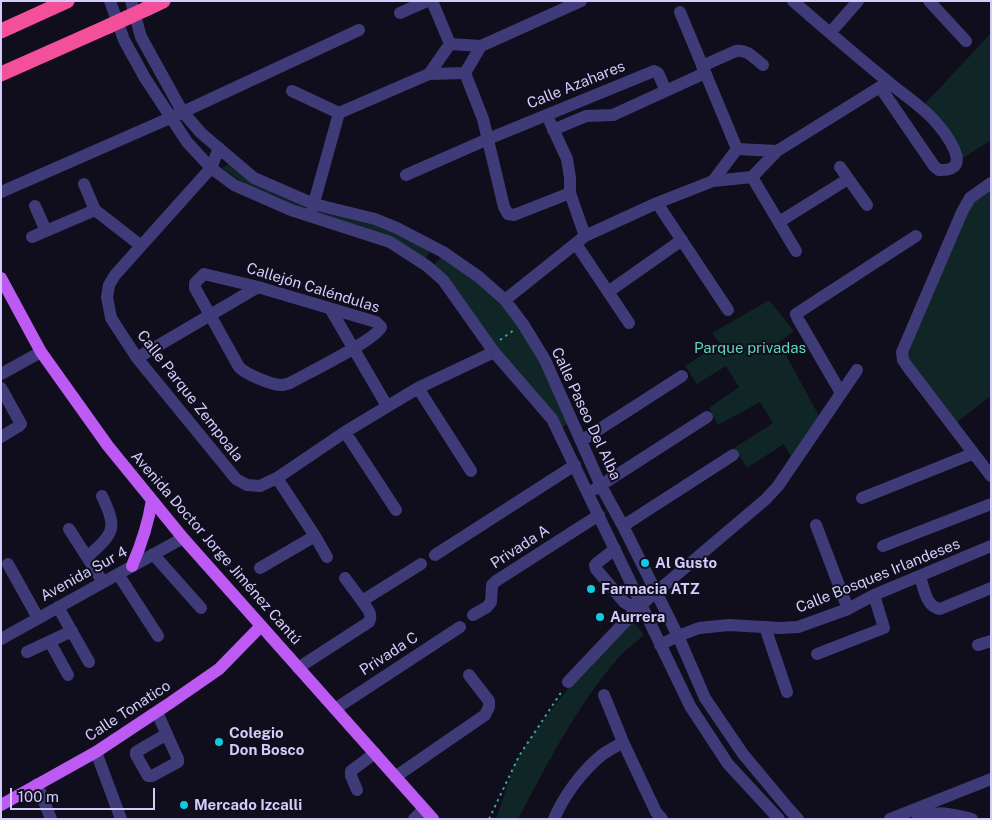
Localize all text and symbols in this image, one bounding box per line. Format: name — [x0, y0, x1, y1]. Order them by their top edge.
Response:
street label: Calle Azahares — [524, 57, 628, 113]
street label: Callejón Caléndulas — [244, 259, 382, 317]
street label: Calle Parque Zempoala — [133, 327, 247, 465]
park label: Parque privadas — [694, 339, 806, 357]
street label: Calle Paseo Del Alba — [547, 345, 625, 483]
street label: Avenida Doctor Jorge Jiménez Cantú — [127, 448, 305, 648]
street label: Privada A — [487, 521, 553, 573]
street label: Calle Bosques Irlandeses — [793, 535, 963, 617]
street label: Avenida Sur 4 — [37, 543, 131, 605]
place label: Al Gusto — [655, 554, 717, 572]
marker: Al Gusto — [639, 557, 651, 569]
place label: Farmacia ATZ — [601, 580, 700, 598]
marker: Farmacia ATZ — [585, 583, 597, 595]
place label: Aurrera — [610, 608, 665, 626]
marker: Aurrera — [594, 611, 606, 623]
street label: Privada C — [356, 628, 422, 680]
street label: Calle Tonatico — [82, 677, 174, 745]
place label: Colegio Don Bosco — [229, 724, 304, 759]
marker: Colegio Don Bosco — [213, 736, 225, 748]
scale bar — [12, 778, 158, 810]
text: 100 m — [18, 788, 59, 805]
place label: Mercado Izcalli — [194, 796, 302, 814]
marker: Mercado Izcalli — [178, 799, 190, 811]

